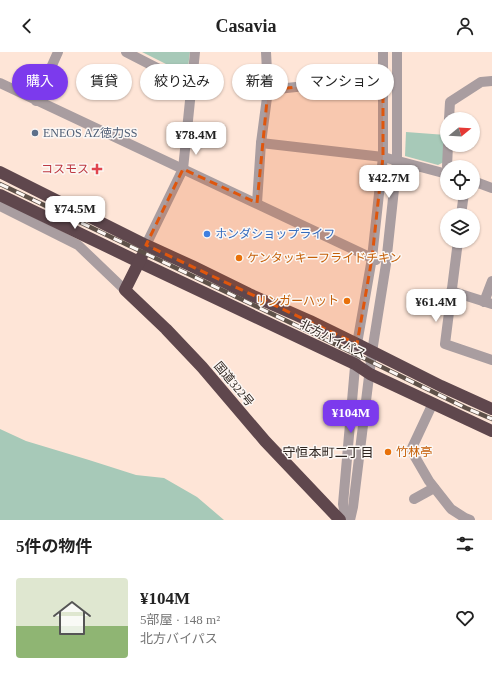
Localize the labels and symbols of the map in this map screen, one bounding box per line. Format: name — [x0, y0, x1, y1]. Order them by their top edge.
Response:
north arrow — [440, 112, 480, 152]
pin: ¥78.4M — [163, 122, 229, 156]
place label: ENEOS AZ徳力SS — [43, 126, 137, 140]
marker: ENEOS AZ徳力SS — [30, 128, 40, 138]
place label: コスモス — [41, 162, 89, 176]
marker: コスモス — [92, 164, 102, 174]
pin: ¥42.7M — [356, 165, 422, 199]
pin: ¥74.5M — [42, 196, 108, 230]
place label: ホンダショップライフ — [215, 227, 335, 241]
marker: ホンダショップライフ — [202, 229, 212, 239]
place label: ケンタッキーフライドチキン — [247, 251, 402, 265]
marker: ケンタッキーフライドチキン — [234, 253, 244, 263]
pin: ¥61.4M — [403, 289, 469, 323]
place label: リンガーハット — [255, 294, 339, 308]
marker: リンガーハット — [342, 296, 352, 306]
street label: 北方バイパス — [298, 317, 368, 361]
street label: 国道322号 — [211, 359, 257, 409]
pin: ¥104M — [323, 400, 379, 434]
district label: 守恒本町二丁目 — [282, 445, 374, 460]
place label: 竹林亭 — [396, 445, 432, 459]
marker: 竹林亭 — [383, 447, 393, 457]

